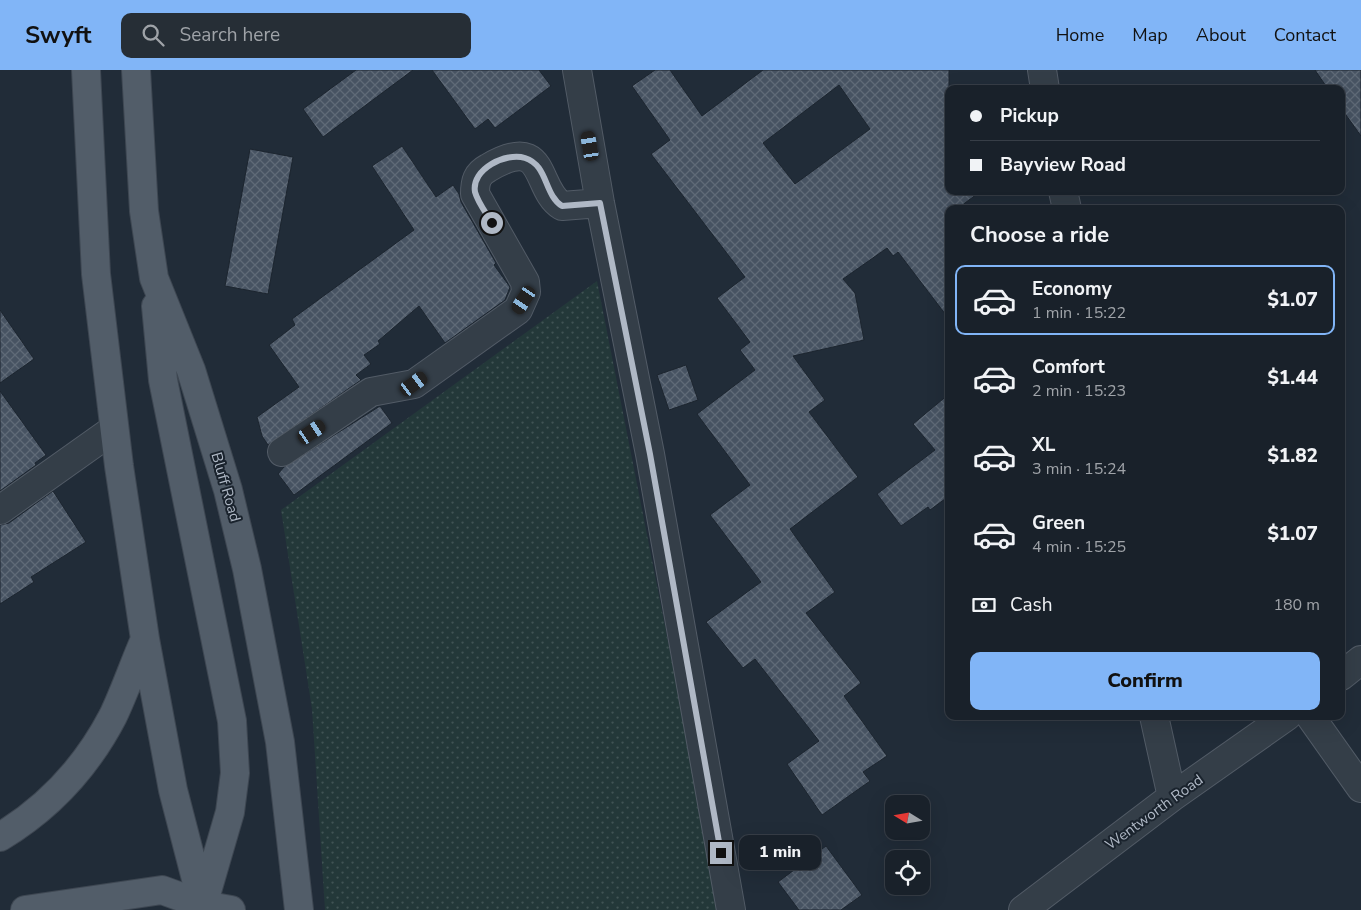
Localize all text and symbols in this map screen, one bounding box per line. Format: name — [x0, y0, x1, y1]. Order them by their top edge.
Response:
search box — [121, 13, 471, 58]
text: Swyft — [25, 19, 91, 51]
icon: search — [139, 21, 167, 49]
text: Search here — [179, 22, 280, 48]
text: Home — [1056, 23, 1104, 47]
text: Map — [1132, 23, 1168, 47]
text: About — [1196, 23, 1246, 47]
text: Contact — [1274, 23, 1336, 47]
text: Pickup — [1000, 103, 1059, 129]
car — [580, 130, 599, 162]
text: Bayview Road — [1000, 152, 1126, 178]
route start — [481, 212, 503, 234]
text: Choose a ride — [970, 220, 1109, 250]
text: Economy — [1032, 276, 1112, 302]
icon: car — [972, 278, 1017, 323]
car — [509, 283, 538, 317]
text: $1.07 — [1267, 287, 1318, 313]
text: 1 min · 15:22 — [1032, 302, 1126, 324]
text: Comfort — [1032, 354, 1105, 380]
icon: car — [972, 356, 1017, 401]
text: $1.44 — [1267, 365, 1318, 391]
car — [397, 369, 430, 399]
text: 2 min · 15:23 — [1032, 380, 1126, 402]
car — [295, 417, 328, 447]
text: XL — [1032, 432, 1055, 458]
icon: car — [972, 434, 1017, 479]
text: $1.82 — [1267, 443, 1318, 469]
street label: Bluff Road — [207, 450, 245, 524]
text: 3 min · 15:24 — [1032, 458, 1126, 480]
text: Green — [1032, 510, 1085, 536]
icon: car — [972, 512, 1017, 557]
text: $1.07 — [1267, 521, 1318, 547]
text: 4 min · 15:25 — [1032, 536, 1126, 558]
icon: cash — [970, 591, 998, 619]
text: Cash — [1010, 592, 1052, 618]
text: 180 m — [1273, 594, 1320, 616]
button: Confirm — [970, 652, 1320, 710]
street label: Wentworth Road — [1101, 770, 1207, 854]
north arrow — [885, 795, 930, 840]
map controls — [885, 795, 930, 895]
callout: 1 min — [738, 836, 821, 870]
text: 1 min — [759, 841, 801, 863]
route end — [710, 842, 732, 864]
button: locate — [885, 850, 930, 895]

